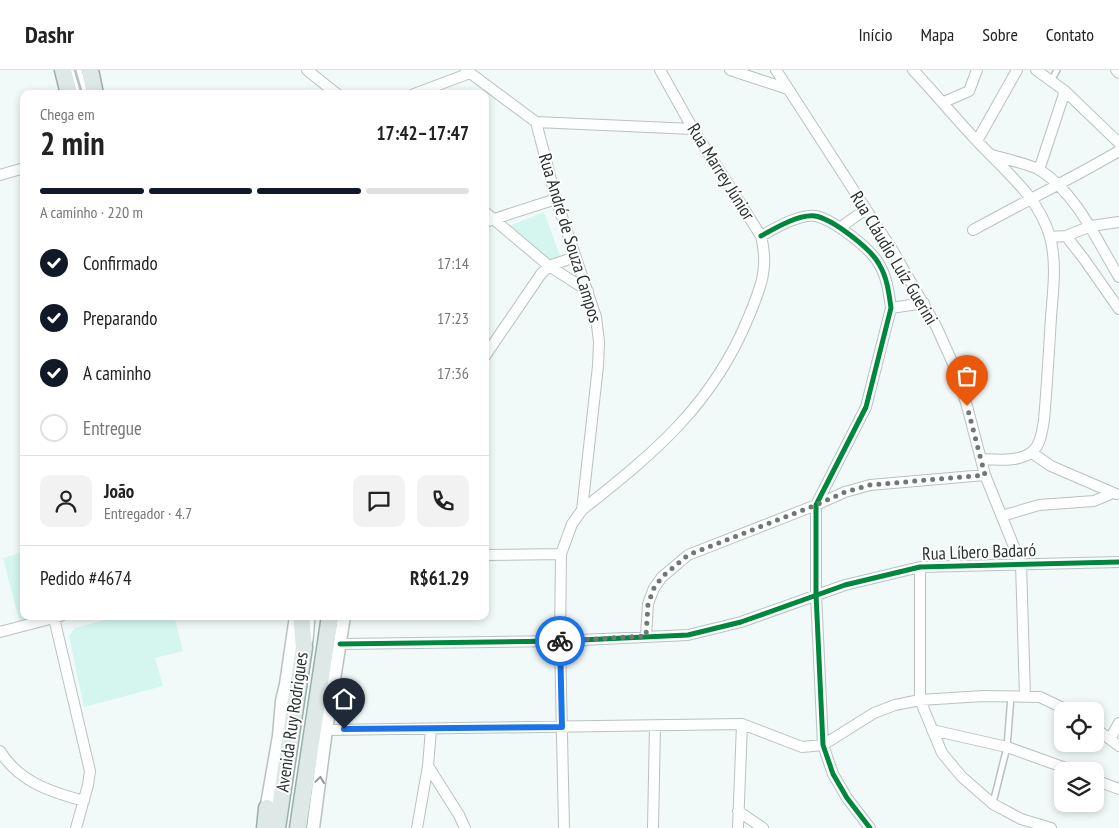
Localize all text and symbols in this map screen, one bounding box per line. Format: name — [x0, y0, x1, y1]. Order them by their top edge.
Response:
text: Dashr — [25, 19, 74, 50]
text: Início — [858, 23, 892, 46]
text: Mapa — [920, 23, 954, 46]
text: Sobre — [982, 23, 1018, 46]
text: Contato — [1046, 23, 1094, 46]
text: Chega em — [40, 104, 95, 124]
street label: Rua Marrey Júnior — [683, 119, 760, 224]
text: 17:42–17:47 — [376, 121, 469, 145]
text: 2 min — [40, 122, 105, 164]
street label: Rua André de Souza Campos — [534, 150, 607, 325]
street label: Rua Cláudio Luíz Guerini — [845, 187, 943, 329]
text: A caminho · 220 m — [40, 202, 143, 222]
icon: check — [40, 249, 68, 277]
text: Confirmado — [83, 251, 158, 275]
text: 17:14 — [437, 253, 469, 273]
icon: check — [40, 304, 68, 332]
text: Preparando — [83, 306, 158, 330]
text: 17:23 — [437, 308, 469, 328]
pin — [946, 355, 988, 406]
icon: check — [40, 359, 68, 387]
text: A caminho — [83, 361, 151, 385]
icon: bag — [953, 362, 981, 390]
text: 17:36 — [437, 363, 469, 383]
text: Entregue — [83, 416, 142, 440]
button: person — [40, 475, 92, 527]
button: chat — [353, 475, 405, 527]
button: phone — [417, 475, 469, 527]
text: João — [104, 479, 134, 503]
text: Entregador · 4.7 — [104, 503, 192, 523]
street label: Rua Líbero Badaró — [922, 538, 1037, 565]
text: Pedido #4674 — [40, 566, 131, 590]
text: R$61.29 — [410, 566, 469, 590]
courier — [535, 616, 585, 666]
icon: bike — [546, 627, 574, 655]
street label: Avenida Ruy Rodrigues — [270, 651, 313, 793]
pin — [323, 678, 365, 729]
icon: home — [330, 685, 358, 713]
map controls — [1054, 702, 1104, 812]
button: locate — [1054, 702, 1104, 752]
button: layers — [1054, 762, 1104, 812]
one-way arrow — [314, 775, 324, 784]

